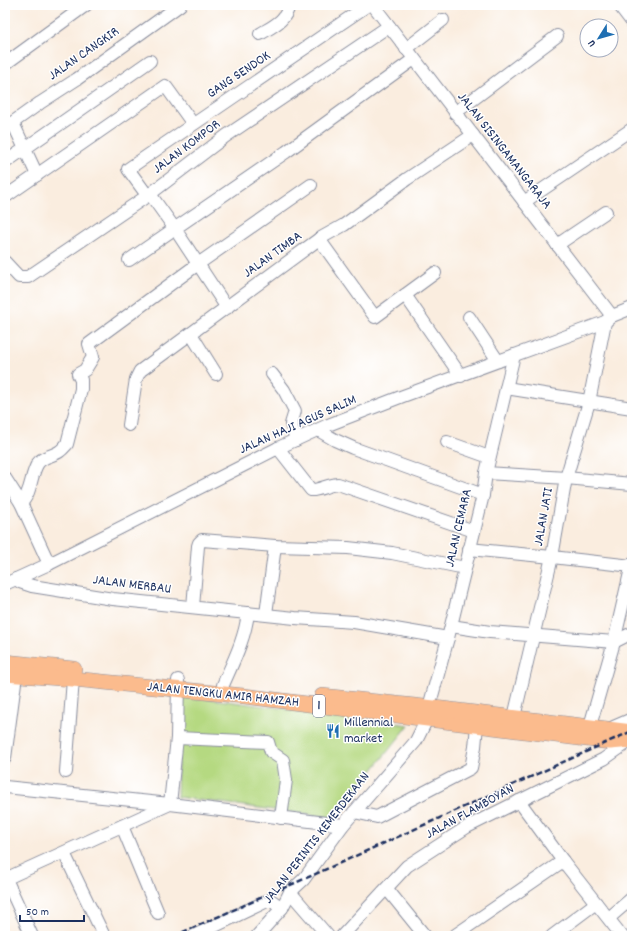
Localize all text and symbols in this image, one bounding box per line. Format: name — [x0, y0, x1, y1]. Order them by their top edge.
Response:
north arrow — [579, 18, 619, 58]
street label: JALAN CANGKIR — [45, 22, 124, 86]
text: U — [585, 36, 601, 50]
street label: GANG SENDOK — [203, 46, 275, 104]
street label: JALAN SISINGAMANGARAJA — [452, 88, 556, 214]
street label: JALAN KOMPOR — [149, 115, 225, 179]
street label: JALAN TIMBA — [239, 227, 307, 283]
street label: JALAN HAJI AGUS SALIM — [236, 390, 360, 460]
street label: JALAN JATI — [529, 486, 559, 548]
street label: JALAN CEMARA — [440, 487, 478, 569]
street label: JALAN MERBAU — [92, 570, 172, 600]
street label: JALAN TENGKU AMIR HAMZAH — [146, 677, 300, 713]
road number: 1 — [313, 695, 325, 717]
place label: Millennial market — [344, 713, 394, 749]
restaurant icon: Millennial market — [325, 723, 341, 739]
street label: JALAN PERINTIS KEMERDEKAAN — [259, 768, 375, 908]
street label: JALAN FLAMBOYAN — [422, 779, 518, 845]
scale bar — [20, 897, 84, 923]
text: 50 m — [26, 904, 49, 921]

